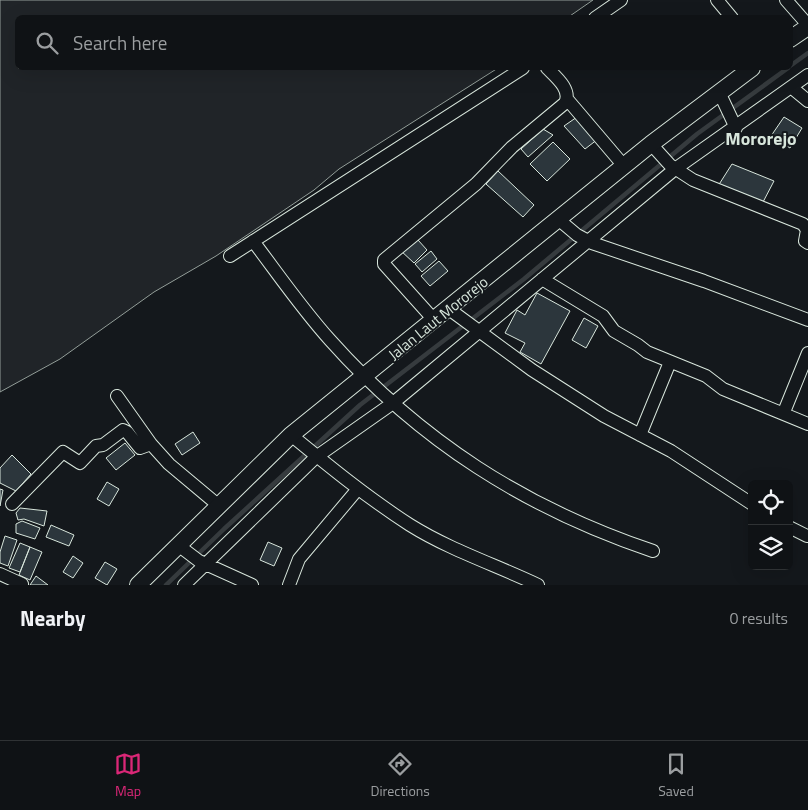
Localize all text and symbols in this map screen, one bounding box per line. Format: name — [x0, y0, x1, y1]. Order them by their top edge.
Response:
search box — [15, 15, 793, 70]
text: Search here — [73, 28, 167, 57]
icon: search — [33, 29, 61, 57]
district label: Mororejo — [725, 125, 797, 152]
street label: Jalan Laut Mororejo — [383, 270, 493, 366]
map controls — [748, 480, 793, 570]
button: locate — [748, 480, 793, 525]
button: layers — [748, 525, 793, 570]
text: Nearby — [20, 602, 85, 634]
text: 0 results — [729, 606, 788, 630]
tab: Map — [114, 750, 142, 801]
tab: Directions — [370, 750, 430, 801]
tab: Saved — [658, 750, 694, 801]

